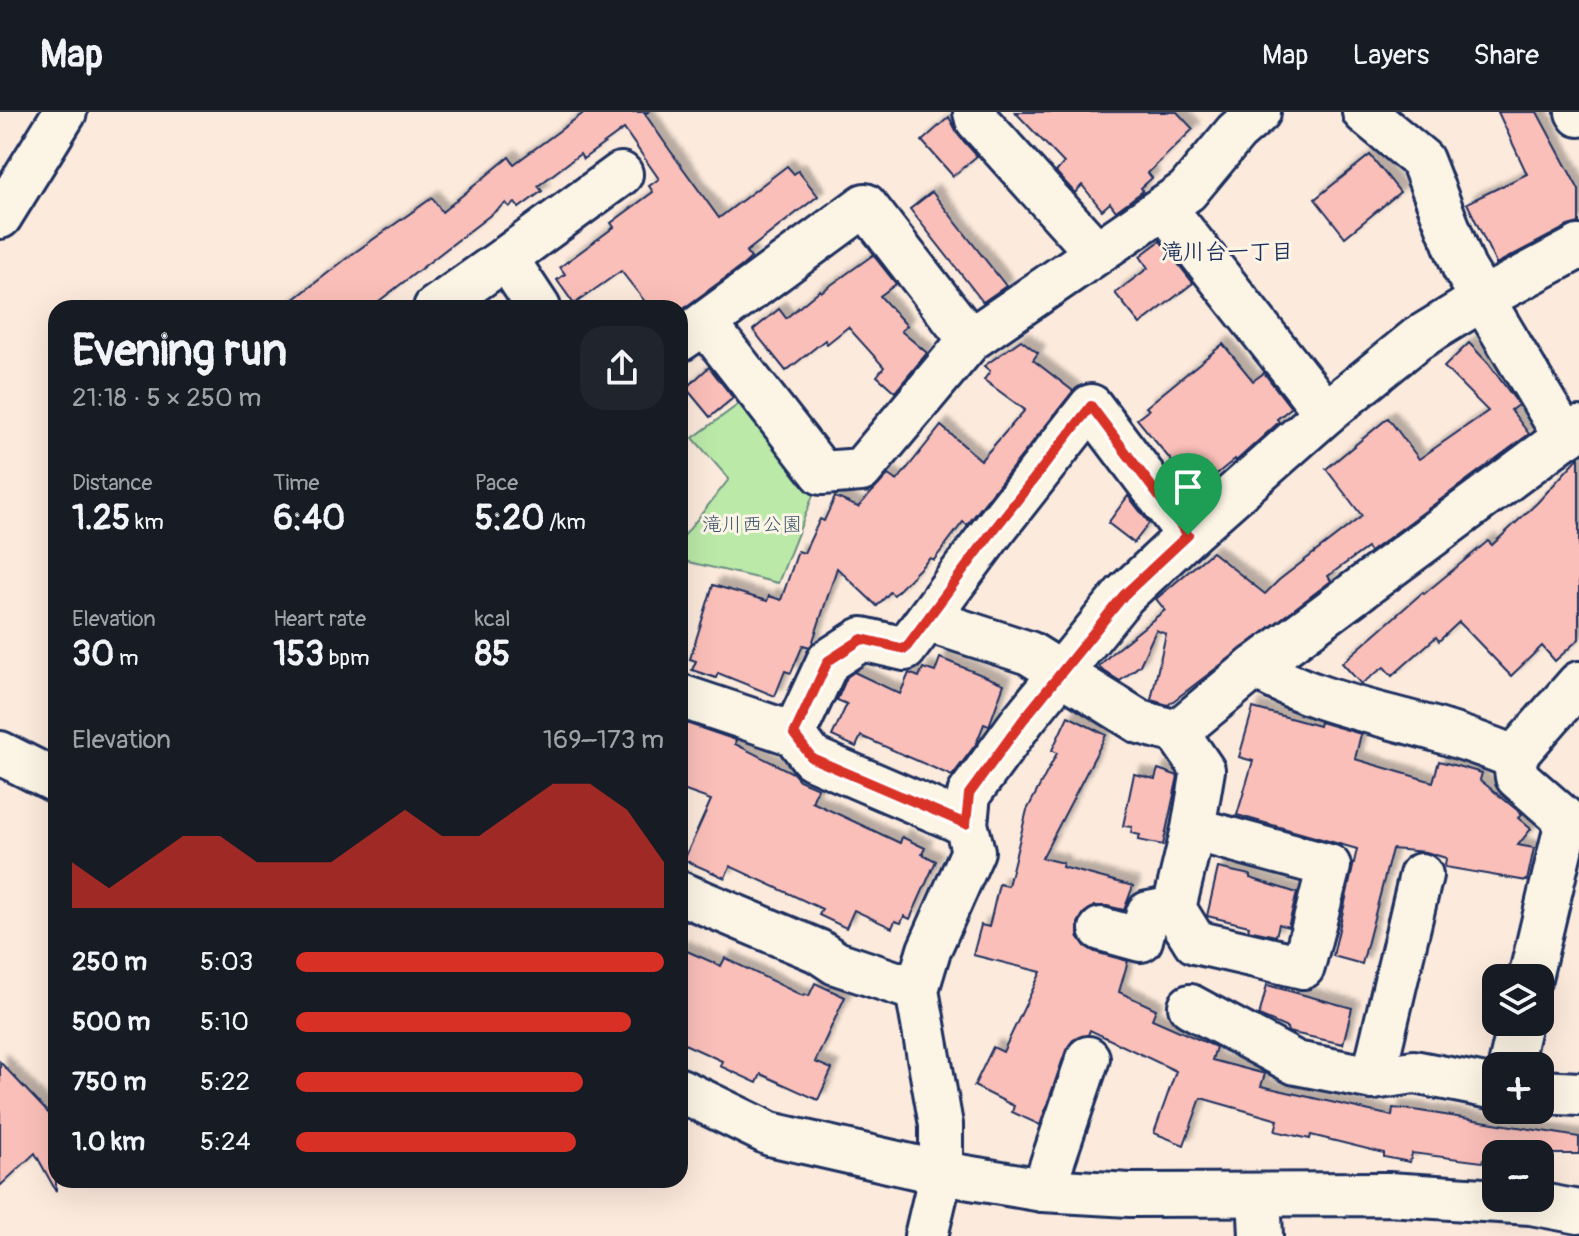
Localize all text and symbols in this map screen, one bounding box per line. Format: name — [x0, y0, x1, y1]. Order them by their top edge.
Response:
text: Map — [40, 31, 103, 79]
text: Map — [1262, 38, 1308, 73]
text: Layers — [1352, 38, 1429, 73]
text: Share — [1473, 38, 1539, 73]
district label: 滝川台一丁目 — [1161, 238, 1293, 266]
text: Evening run — [72, 324, 287, 379]
button: share — [580, 326, 664, 410]
text: 21:18 · 5 × 250 m — [72, 382, 261, 414]
pin — [1154, 453, 1222, 535]
icon: arrive — [1166, 465, 1210, 509]
text: Distance — [72, 469, 152, 497]
text: Time — [273, 469, 319, 497]
text: Pace — [475, 469, 518, 497]
text: 1.25 — [72, 497, 130, 540]
text: 6:40 — [273, 497, 345, 540]
text: 5:20 — [475, 497, 544, 540]
text: km — [130, 508, 164, 536]
text: /km — [544, 508, 586, 536]
park label: 滝川西公園 — [702, 512, 802, 537]
text: Elevation — [72, 605, 156, 633]
text: Heart rate — [273, 605, 366, 633]
text: kcal — [475, 605, 510, 633]
text: 30 — [72, 633, 114, 676]
text: 153 — [273, 633, 324, 676]
text: 85 — [475, 633, 510, 676]
text: m — [114, 644, 139, 672]
text: bpm — [324, 644, 370, 672]
text: Elevation — [72, 724, 171, 756]
text: 169–173 m — [543, 724, 664, 756]
text: 250 m — [72, 946, 147, 978]
text: 5:03 — [200, 946, 253, 978]
map controls — [1482, 964, 1554, 1212]
button: layers — [1482, 964, 1554, 1036]
text: 500 m — [72, 1006, 150, 1038]
text: 5:10 — [200, 1006, 249, 1038]
button: + — [1482, 1052, 1554, 1124]
text: 750 m — [72, 1066, 146, 1098]
text: 5:22 — [200, 1066, 250, 1098]
text: 1.0 km — [72, 1126, 145, 1158]
text: 5:24 — [200, 1126, 251, 1158]
button: − — [1482, 1140, 1554, 1212]

